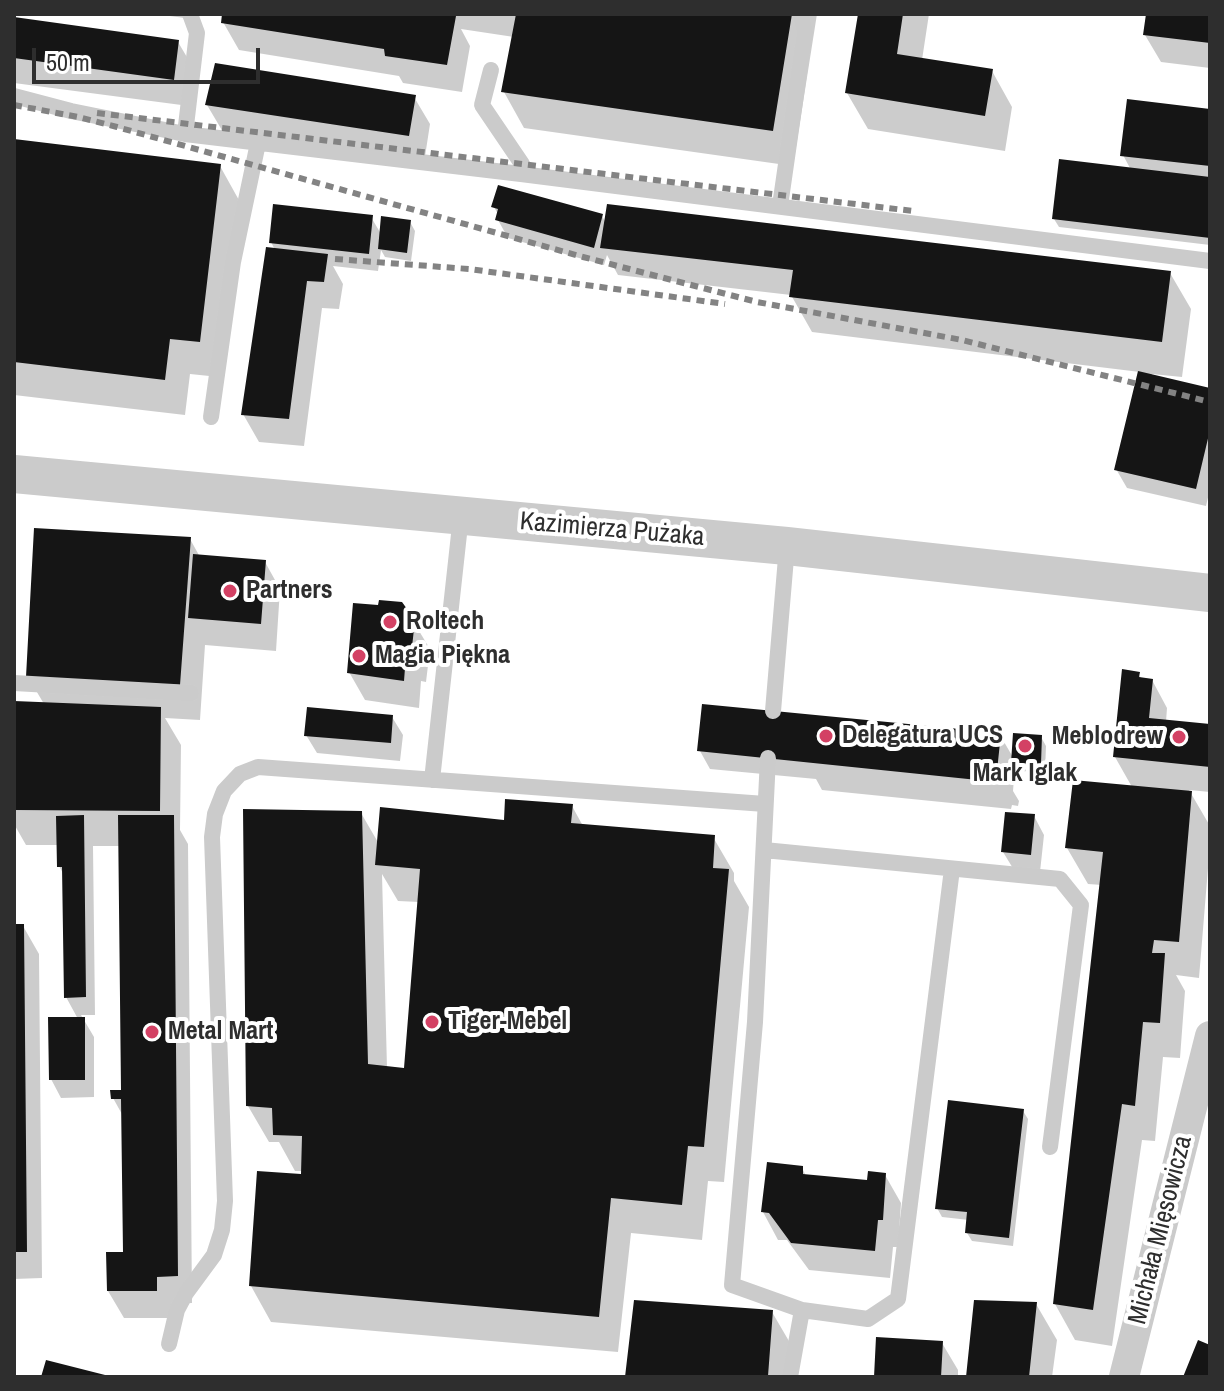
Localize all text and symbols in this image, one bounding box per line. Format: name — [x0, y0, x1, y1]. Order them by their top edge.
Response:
scale bar — [36, 32, 264, 82]
text: 50 m — [46, 46, 90, 78]
street label: Kazimierza Pużaka — [519, 506, 705, 554]
place label: Partners — [246, 575, 333, 607]
marker: Partners — [221, 582, 239, 600]
place label: Roltech — [406, 606, 484, 638]
marker: Roltech — [381, 613, 399, 631]
place label: Magia Piękna — [375, 640, 510, 672]
marker: Magia Piękna — [350, 647, 368, 665]
place label: Delegatura UCS — [842, 720, 1003, 752]
place label: Meblodrew — [1052, 721, 1163, 753]
marker: Delegatura UCS — [817, 727, 835, 745]
marker: Meblodrew — [1170, 728, 1188, 746]
marker: Mark Iglak — [1016, 737, 1034, 755]
place label: Mark Iglak — [973, 758, 1077, 790]
place label: Tiger-Mebel — [448, 1006, 567, 1038]
marker: Tiger-Mebel — [423, 1013, 441, 1031]
place label: Metal Mart — [168, 1016, 273, 1048]
marker: Metal Mart — [143, 1023, 161, 1041]
street label: Michała Mięsowicza — [1123, 1133, 1199, 1327]

